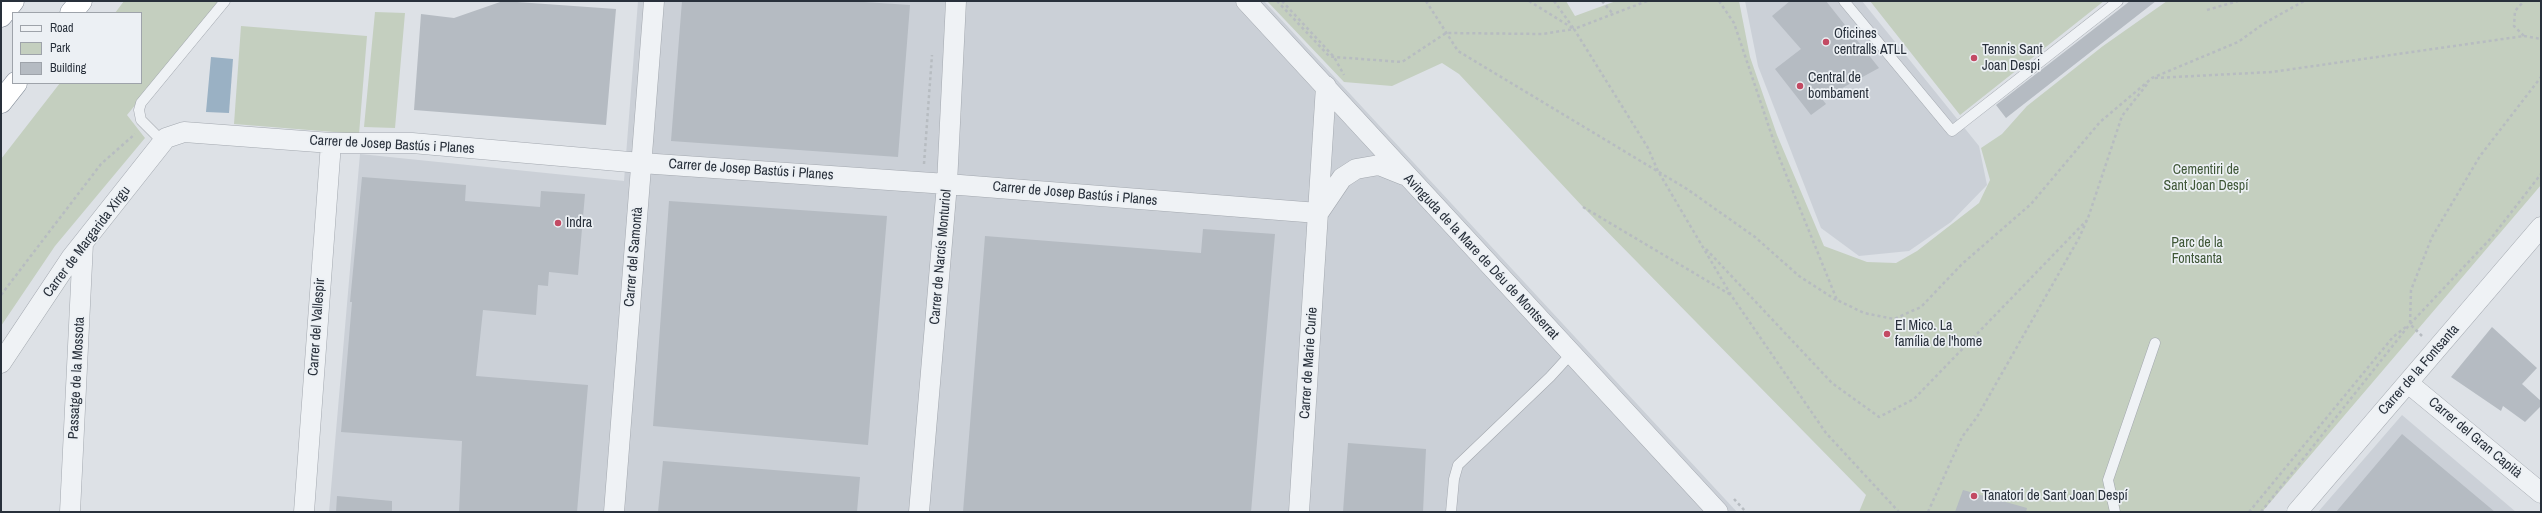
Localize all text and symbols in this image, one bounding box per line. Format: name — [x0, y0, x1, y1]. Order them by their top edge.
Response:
legend — [12, 12, 142, 84]
text: Road — [50, 20, 74, 36]
place label: Oficines centralls ATLL — [1834, 26, 1907, 58]
marker: Oficines centralls ATLL — [1821, 37, 1831, 47]
text: Park — [50, 40, 70, 56]
place label: Tennis Sant Joan Despi — [1982, 42, 2043, 74]
marker: Tennis Sant Joan Despi — [1969, 53, 1979, 63]
text: Building — [50, 60, 86, 76]
place label: Central de bombament — [1808, 70, 1869, 102]
marker: Central de bombament — [1795, 81, 1805, 91]
street label: Carrer de Josep Bastús i Planes — [309, 132, 475, 158]
street label: Carrer de Josep Bastús i Planes — [668, 156, 834, 184]
park label: Cementiri de Sant Joan Despí — [2164, 162, 2248, 194]
street label: Avinguda de la Mare de Déu de Montserrat — [1400, 171, 1562, 343]
street label: Carrer de Josep Bastús i Planes — [992, 178, 1158, 210]
street label: Carrer de Margarida Xirgu — [40, 183, 134, 301]
street label: Carrer de Narcís Monturiol — [927, 189, 955, 325]
street label: Carrer del Samontà — [621, 206, 647, 308]
place label: Indra — [566, 215, 592, 231]
marker: Indra — [553, 218, 563, 228]
park label: Parc de la Fontsanta — [2171, 235, 2223, 268]
street label: Carrer del Vallespir — [305, 278, 329, 376]
street label: Carrer de Marie Curie — [1297, 306, 1321, 420]
street label: Passatge de la Mossota — [65, 316, 89, 440]
place label: El Mico. La família de l'home — [1895, 318, 1982, 350]
street label: Carrer de la Fontsanta — [2375, 321, 2463, 419]
marker: El Mico. La família de l'home — [1882, 329, 1892, 339]
street label: Carrer del Gran Capità — [2425, 394, 2525, 482]
place label: Tanatori de Sant Joan Despí — [1982, 488, 2128, 504]
marker: Tanatori de Sant Joan Despí — [1969, 491, 1979, 501]

